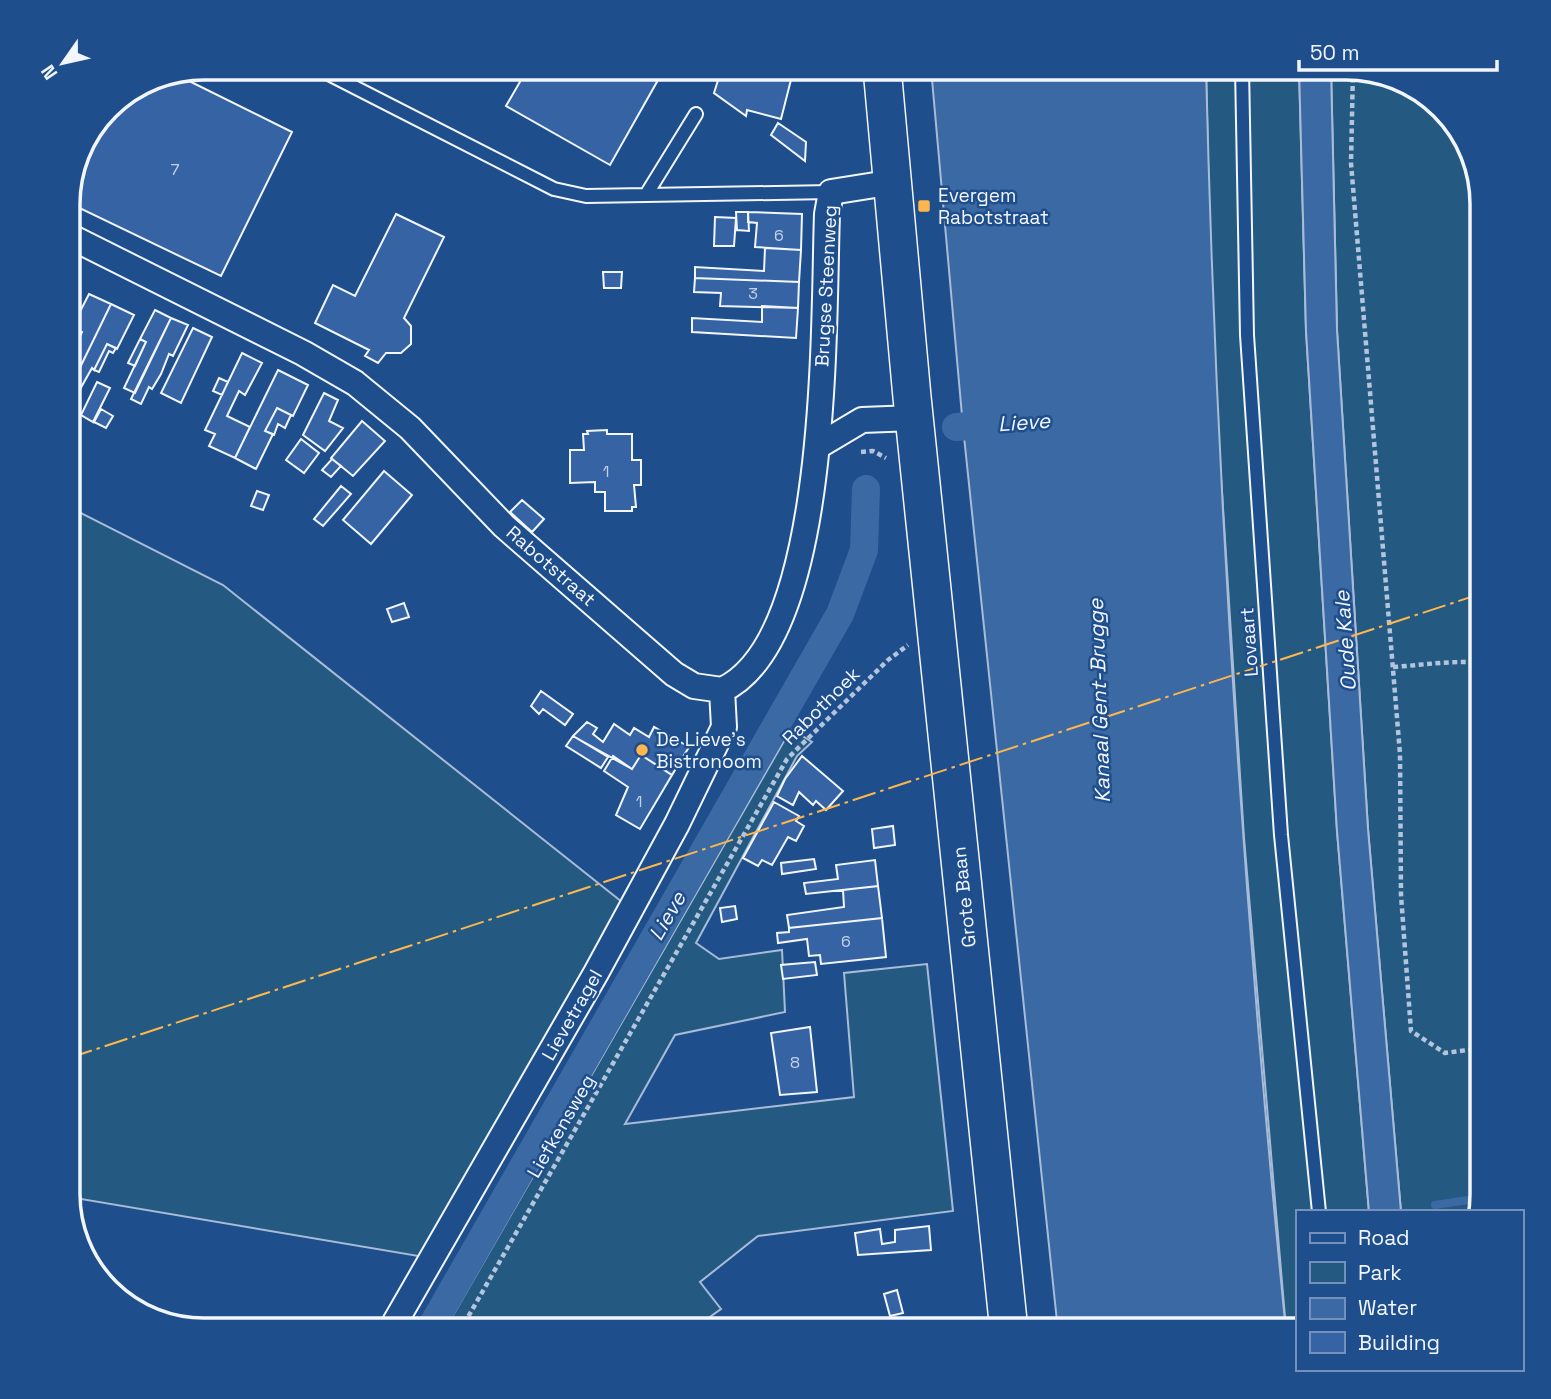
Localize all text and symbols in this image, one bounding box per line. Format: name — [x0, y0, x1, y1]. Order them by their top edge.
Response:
north arrow — [28, 28, 98, 98]
scale bar — [1299, 28, 1497, 72]
text: 50 m — [1310, 39, 1360, 66]
text: N — [35, 60, 63, 84]
house number: 7 — [170, 159, 180, 180]
place label: Evergem Rabotstraat — [938, 183, 1049, 230]
marker: Evergem Rabotstraat — [916, 198, 932, 214]
street label: Brugse Steenweg — [809, 204, 843, 368]
house number: 6 — [774, 225, 784, 246]
house number: 3 — [748, 283, 758, 304]
water label: Lieve — [997, 407, 1052, 437]
house number: 1 — [603, 461, 609, 482]
street label: Rabotstraat — [501, 520, 601, 612]
water label: Oude Kale — [1328, 588, 1362, 692]
water label: Kanaal Gent-Brugge — [1082, 597, 1116, 804]
street label: Lovaart — [1234, 607, 1264, 677]
street label: Rabothoek — [777, 662, 865, 750]
place label: De Lieve's Bistronoom — [656, 727, 762, 774]
marker: De Lieve's Bistronoom — [634, 742, 650, 758]
house number: 1 — [636, 791, 642, 812]
street label: Grote Baan — [946, 845, 982, 949]
water label: Lieve — [642, 885, 692, 945]
house number: 6 — [841, 931, 851, 952]
street label: Lievetragel — [536, 965, 608, 1065]
house number: 8 — [790, 1052, 800, 1073]
street label: Liefkensweg — [521, 1070, 601, 1182]
legend — [1296, 1210, 1523, 1371]
text: Road — [1358, 1224, 1410, 1251]
text: Park — [1358, 1259, 1402, 1286]
text: Water — [1358, 1294, 1417, 1321]
text: Building — [1358, 1329, 1440, 1356]

